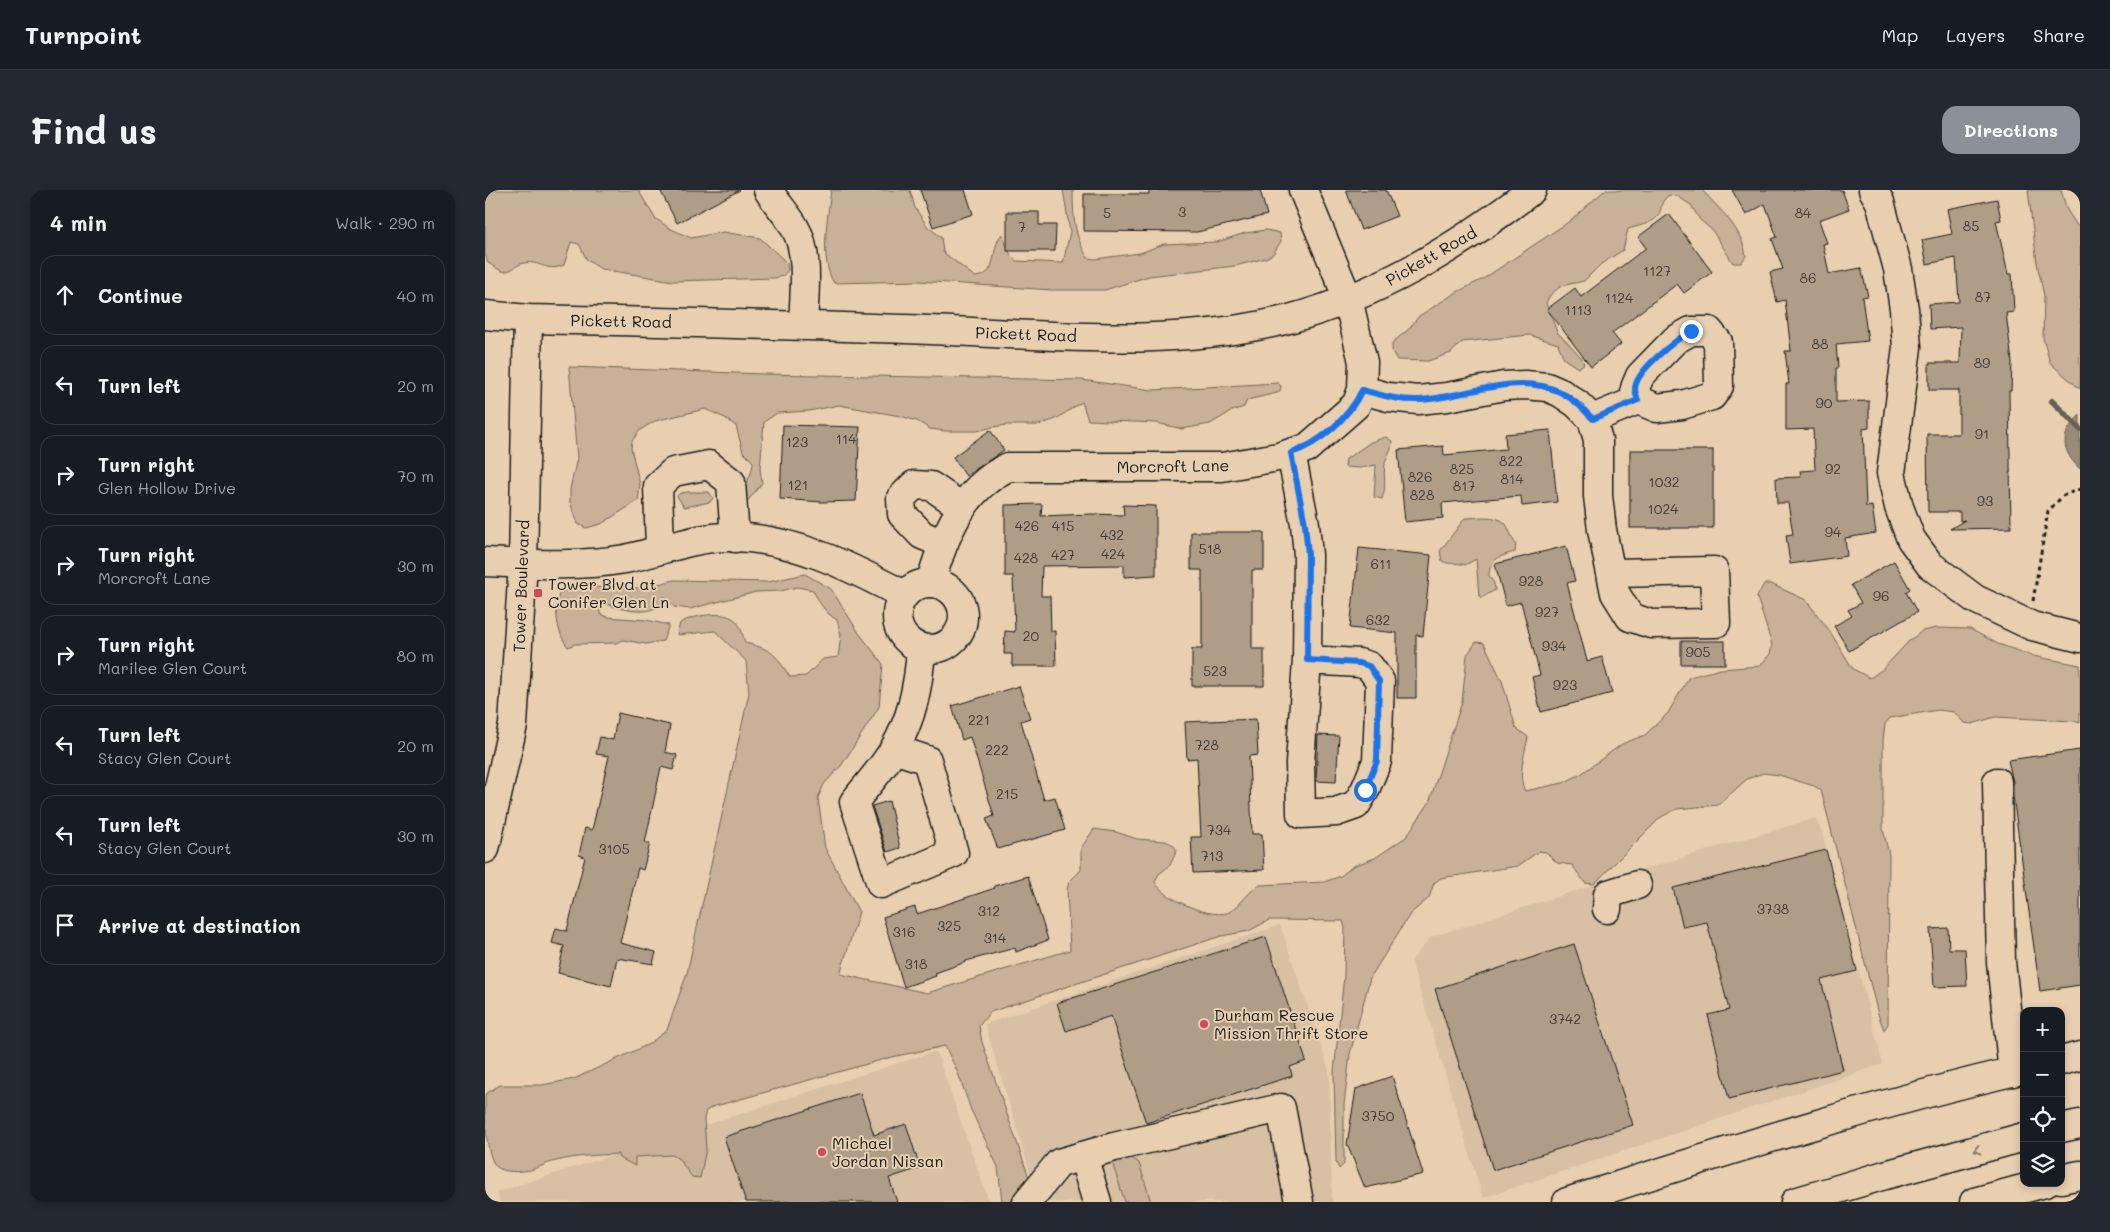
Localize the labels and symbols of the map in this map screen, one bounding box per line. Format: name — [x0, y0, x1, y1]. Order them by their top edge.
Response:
house number: 3 — [1178, 202, 1186, 221]
house number: 5 — [1103, 203, 1111, 222]
house number: 84 — [1795, 203, 1812, 222]
house number: 85 — [1963, 216, 1979, 235]
house number: 7 — [1018, 217, 1026, 236]
street label: Pickett Road — [1382, 221, 1480, 290]
house number: 1127 — [1643, 261, 1671, 280]
house number: 86 — [1800, 268, 1816, 287]
house number: 87 — [1975, 287, 1991, 306]
house number: 1124 — [1605, 288, 1634, 307]
house number: 1113 — [1565, 300, 1591, 319]
street label: Pickett Road — [570, 309, 672, 332]
route end — [1680, 320, 1703, 343]
street label: Pickett Road — [975, 321, 1077, 346]
house number: 88 — [1812, 334, 1828, 353]
house number: 89 — [1974, 353, 1990, 372]
house number: 90 — [1816, 393, 1833, 412]
house number: 91 — [1975, 424, 1989, 443]
house number: 114 — [836, 429, 857, 448]
house number: 123 — [786, 432, 808, 451]
house number: 822 — [1499, 451, 1523, 470]
street label: Morcroft Lane — [1116, 454, 1230, 477]
house number: 825 — [1450, 459, 1474, 478]
house number: 92 — [1825, 459, 1841, 478]
house number: 826 — [1408, 467, 1432, 486]
house number: 814 — [1501, 469, 1524, 488]
house number: 1032 — [1649, 472, 1679, 491]
house number: 121 — [788, 475, 808, 494]
house number: 817 — [1453, 476, 1475, 495]
house number: 828 — [1410, 485, 1434, 504]
house number: 93 — [1977, 491, 1993, 510]
house number: 1024 — [1648, 499, 1679, 518]
house number: 426 — [1015, 516, 1039, 535]
house number: 415 — [1052, 516, 1074, 535]
street label: Tower Boulevard — [508, 519, 533, 653]
house number: 94 — [1825, 522, 1842, 541]
house number: 432 — [1100, 525, 1124, 544]
house number: 518 — [1199, 539, 1221, 558]
house number: 424 — [1101, 544, 1126, 563]
house number: 427 — [1051, 545, 1075, 564]
house number: 428 — [1014, 548, 1038, 567]
house number: 611 — [1371, 554, 1391, 573]
house number: 928 — [1519, 571, 1543, 590]
place label: Tower Blvd at Conifer Glen Ln — [548, 573, 669, 612]
house number: 96 — [1873, 586, 1889, 605]
marker: Tower Blvd at Conifer Glen Ln — [532, 587, 544, 599]
house number: 927 — [1535, 602, 1559, 621]
house number: 632 — [1366, 610, 1390, 629]
house number: 20 — [1023, 626, 1040, 645]
house number: 934 — [1542, 636, 1567, 655]
house number: 905 — [1685, 642, 1711, 661]
house number: 523 — [1203, 661, 1227, 680]
house number: 923 — [1553, 675, 1577, 694]
house number: 221 — [968, 710, 990, 729]
house number: 728 — [1195, 735, 1219, 754]
house number: 222 — [985, 740, 1009, 759]
route start — [1354, 779, 1377, 802]
house number: 215 — [996, 784, 1018, 803]
house number: 734 — [1207, 820, 1232, 839]
house number: 3105 — [598, 839, 630, 858]
house number: 713 — [1201, 846, 1223, 865]
house number: 3738 — [1757, 899, 1789, 918]
house number: 312 — [978, 901, 1000, 920]
house number: 325 — [937, 916, 961, 935]
house number: 316 — [893, 922, 915, 941]
house number: 314 — [984, 928, 1007, 947]
house number: 318 — [905, 954, 927, 973]
place label: Durham Rescue Mission Thrift Store — [1214, 1004, 1368, 1043]
house number: 3742 — [1549, 1009, 1581, 1028]
marker: Durham Rescue Mission Thrift Store — [1198, 1018, 1210, 1030]
house number: 3750 — [1362, 1106, 1395, 1125]
place label: Michael Jordan Nissan — [832, 1132, 944, 1171]
one-way arrow — [1972, 1144, 1981, 1155]
marker: Michael Jordan Nissan — [816, 1146, 828, 1158]

